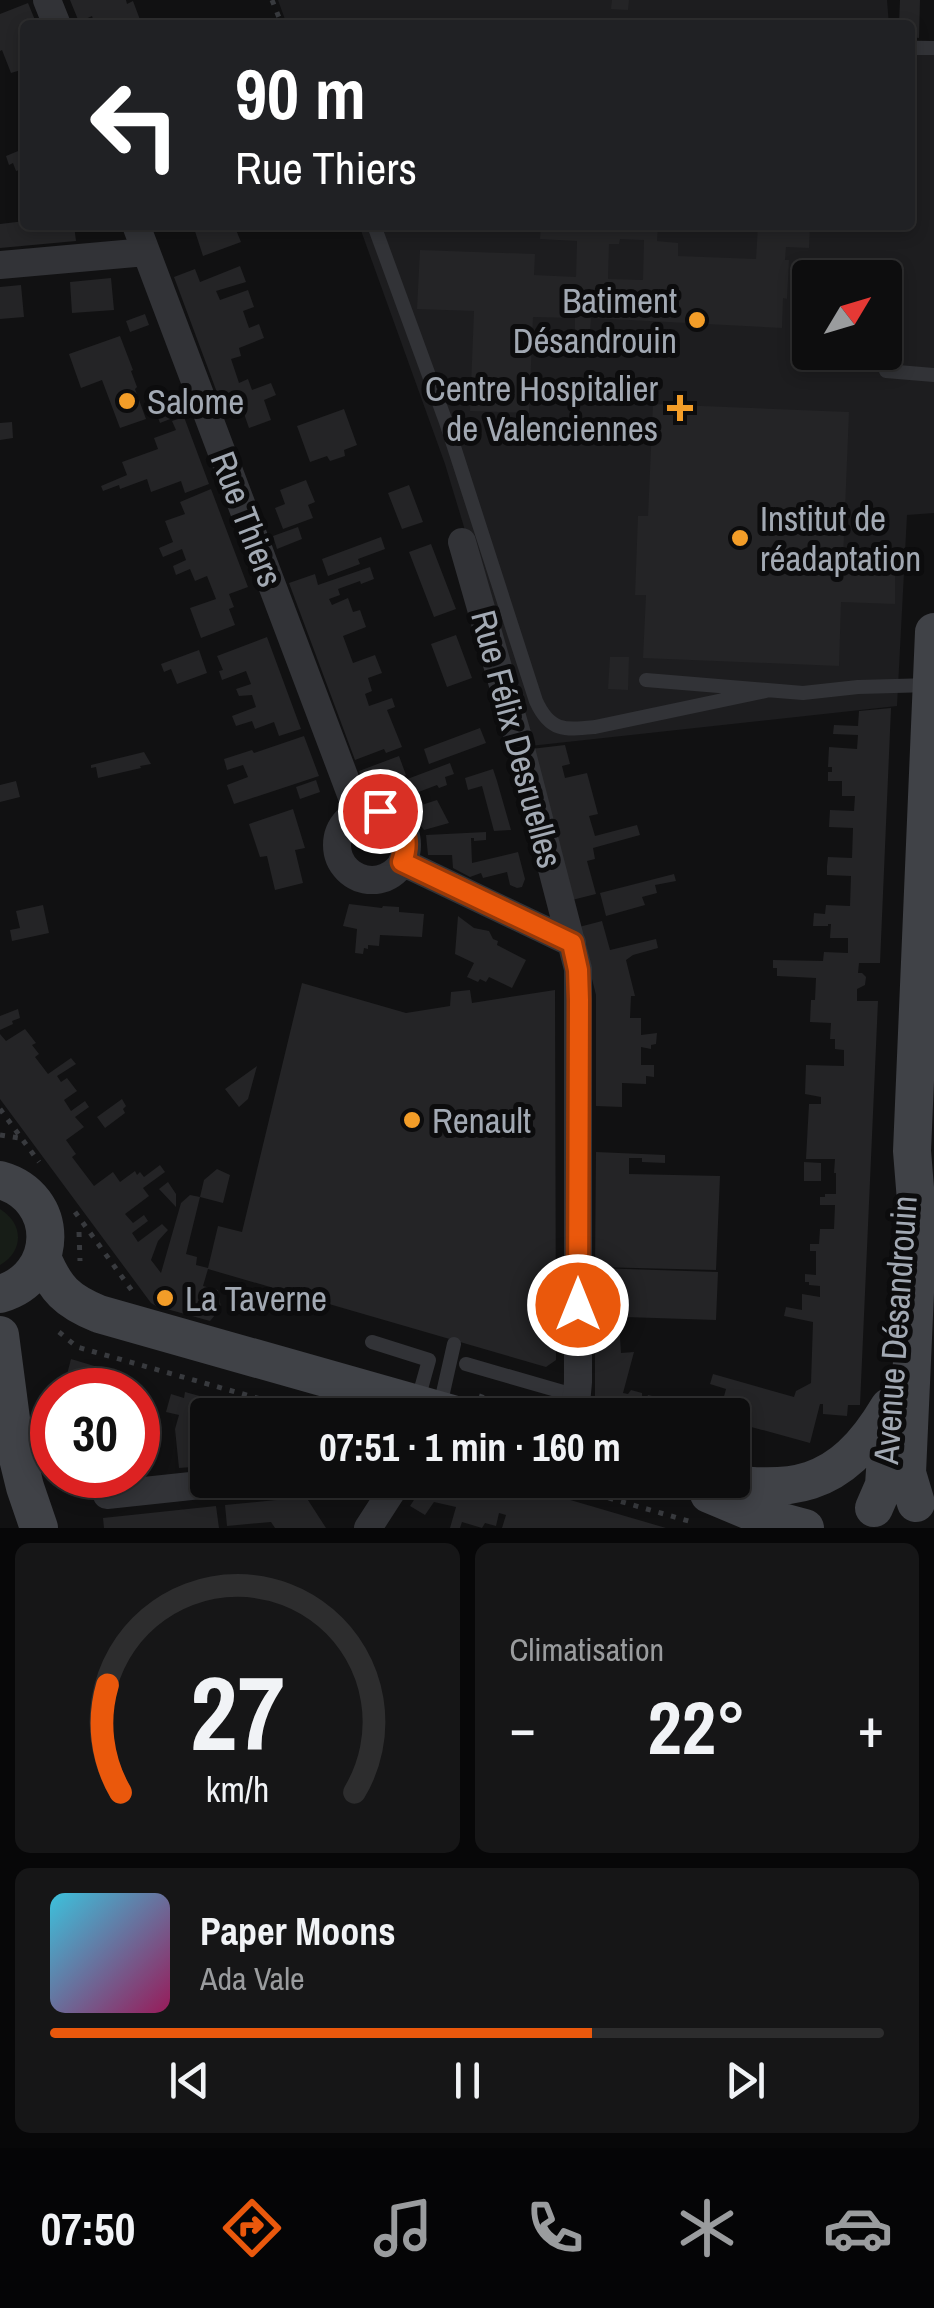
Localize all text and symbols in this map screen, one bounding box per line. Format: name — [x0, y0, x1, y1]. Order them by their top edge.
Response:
text: 90 m — [235, 47, 366, 141]
icon: left — [70, 60, 200, 190]
text: Rue Thiers — [235, 137, 417, 198]
north arrow — [792, 260, 902, 370]
map controls — [792, 260, 902, 370]
place label: Batiment Désandrouin — [513, 277, 677, 364]
marker: Batiment Désandrouin — [686, 309, 708, 331]
place label: Centre Hospitalier de Valenciennes — [425, 365, 658, 452]
place label: Salome — [147, 378, 244, 425]
marker: Salome — [116, 390, 138, 412]
marker: Centre Hospitalier de Valenciennes — [667, 395, 693, 421]
street label: Rue Thiers — [200, 445, 294, 593]
place label: Institut de réadaptation — [760, 495, 921, 582]
marker: Institut de réadaptation — [729, 527, 751, 549]
street label: Rue Félix Desruelles — [460, 605, 574, 873]
pin — [338, 769, 423, 854]
icon: arrive — [353, 784, 408, 839]
place label: Renault — [432, 1097, 531, 1144]
marker: Renault — [401, 1109, 423, 1131]
street label: Avenue Désandrouin — [862, 1194, 928, 1467]
position arrow — [526, 1253, 630, 1357]
place label: La Taverne — [185, 1275, 327, 1322]
marker: La Taverne — [154, 1287, 176, 1309]
speed limit sign: 30 — [30, 1368, 160, 1498]
text: 07:51 · 1 min · 160 m — [319, 1422, 621, 1473]
text: Climatisation — [510, 1628, 664, 1671]
text: 27 — [190, 1642, 285, 1782]
text: 22° — [648, 1676, 746, 1777]
text: − — [510, 1690, 536, 1764]
text: + — [858, 1690, 884, 1764]
text: km/h — [205, 1765, 269, 1813]
text: Paper Moons — [200, 1906, 396, 1957]
text: Ada Vale — [200, 1957, 305, 2000]
icon: previous — [162, 2053, 217, 2108]
icon: pause — [440, 2053, 495, 2108]
icon: next — [718, 2053, 773, 2108]
icon: directions — [217, 2193, 287, 2263]
icon: music — [368, 2193, 438, 2263]
icon: phone — [520, 2193, 590, 2263]
icon: climate — [672, 2193, 742, 2263]
icon: car — [823, 2193, 893, 2263]
text: 07:50 — [41, 2198, 135, 2259]

